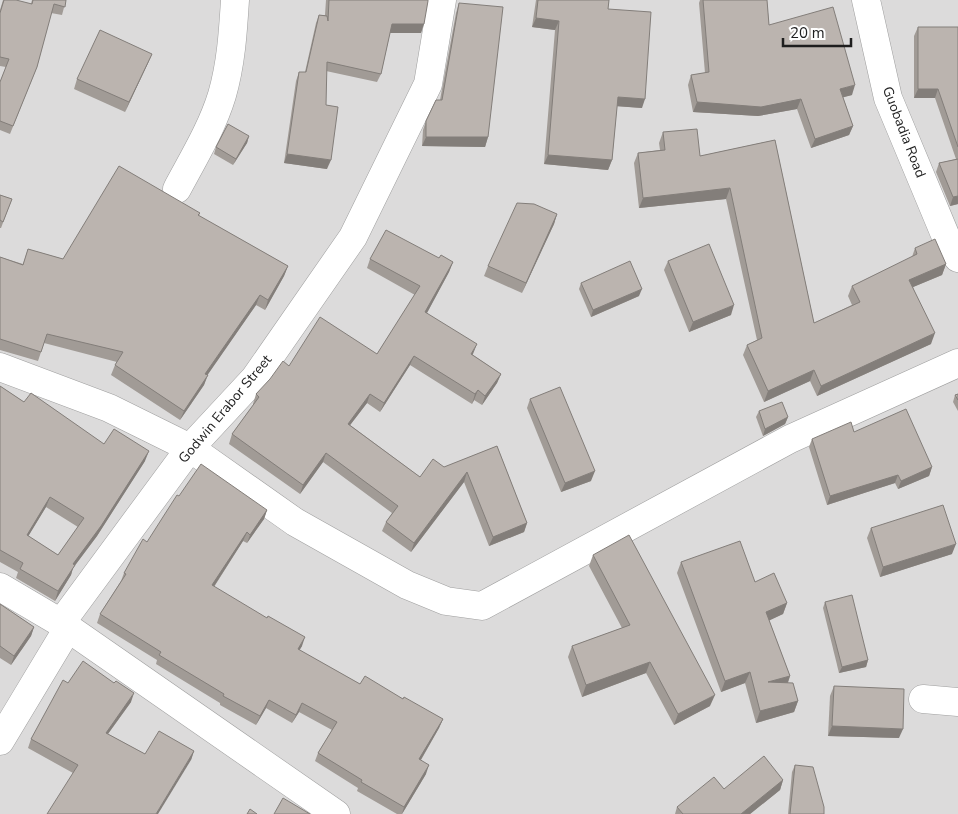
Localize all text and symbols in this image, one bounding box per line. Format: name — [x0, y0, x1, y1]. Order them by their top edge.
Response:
scale bar — [783, 15, 850, 47]
text: 20 m — [790, 23, 825, 43]
street label: Guobadia Road — [878, 84, 930, 180]
street label: Godwin Erabor Street — [174, 351, 276, 467]

